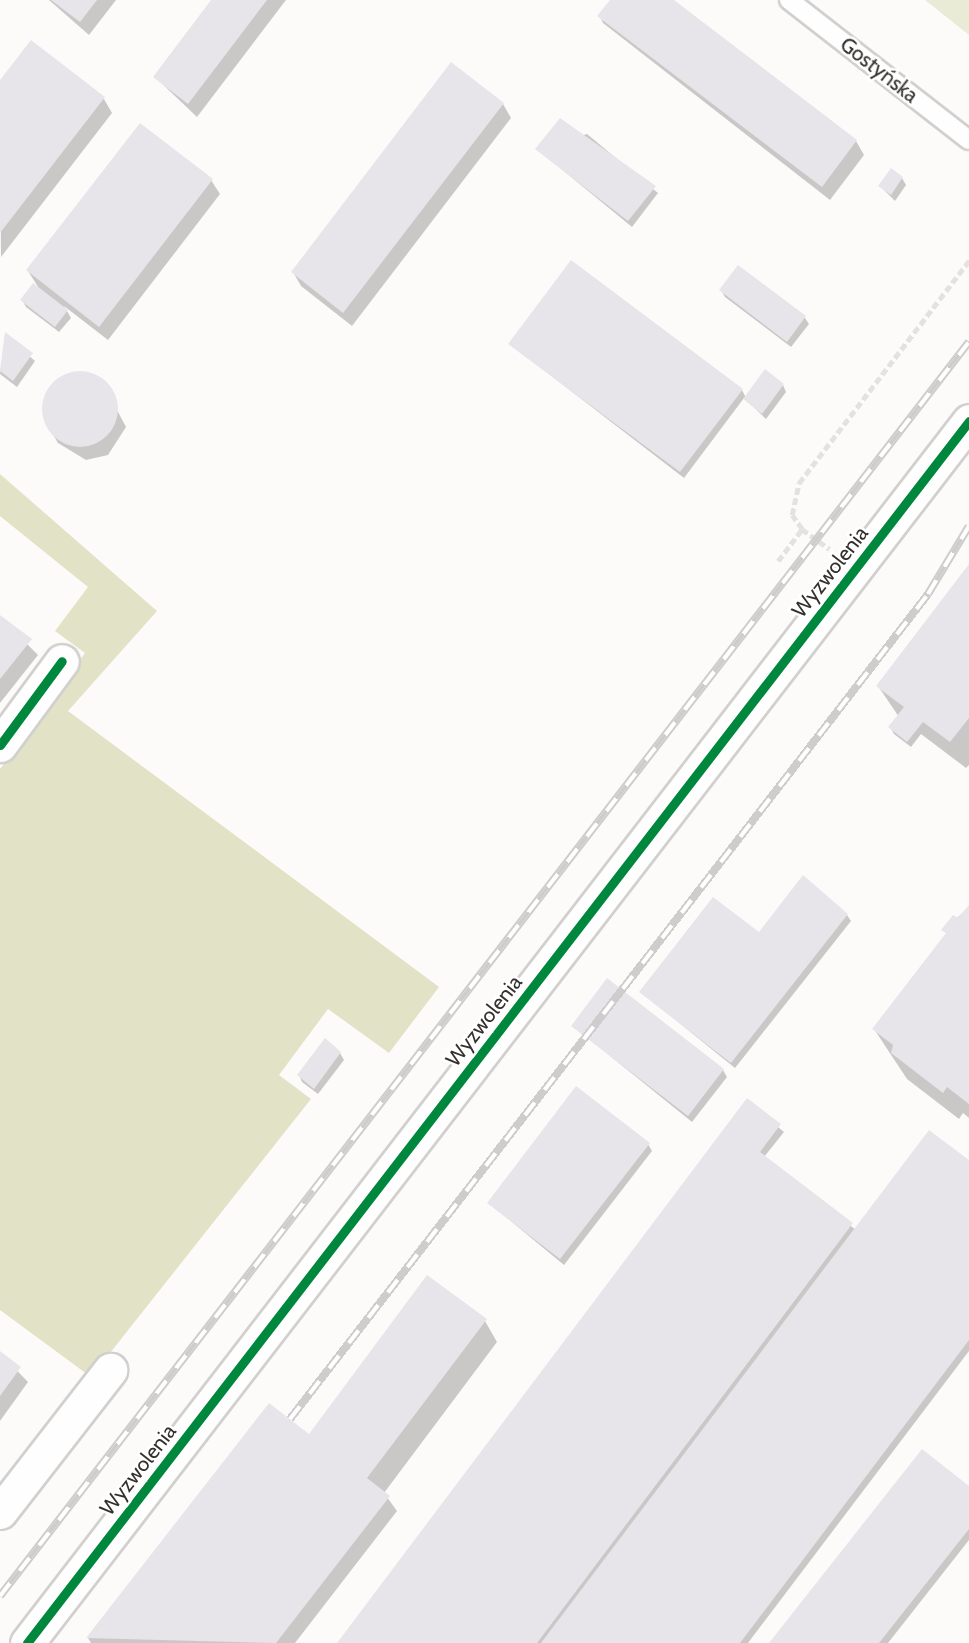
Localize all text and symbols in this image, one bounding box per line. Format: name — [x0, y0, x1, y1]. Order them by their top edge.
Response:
street label: Gostyńska — [835, 32, 923, 108]
street label: Wyzwolenia — [787, 521, 873, 623]
street label: Wyzwolenia — [441, 970, 527, 1072]
street label: Wyzwolenia — [95, 1419, 181, 1521]

